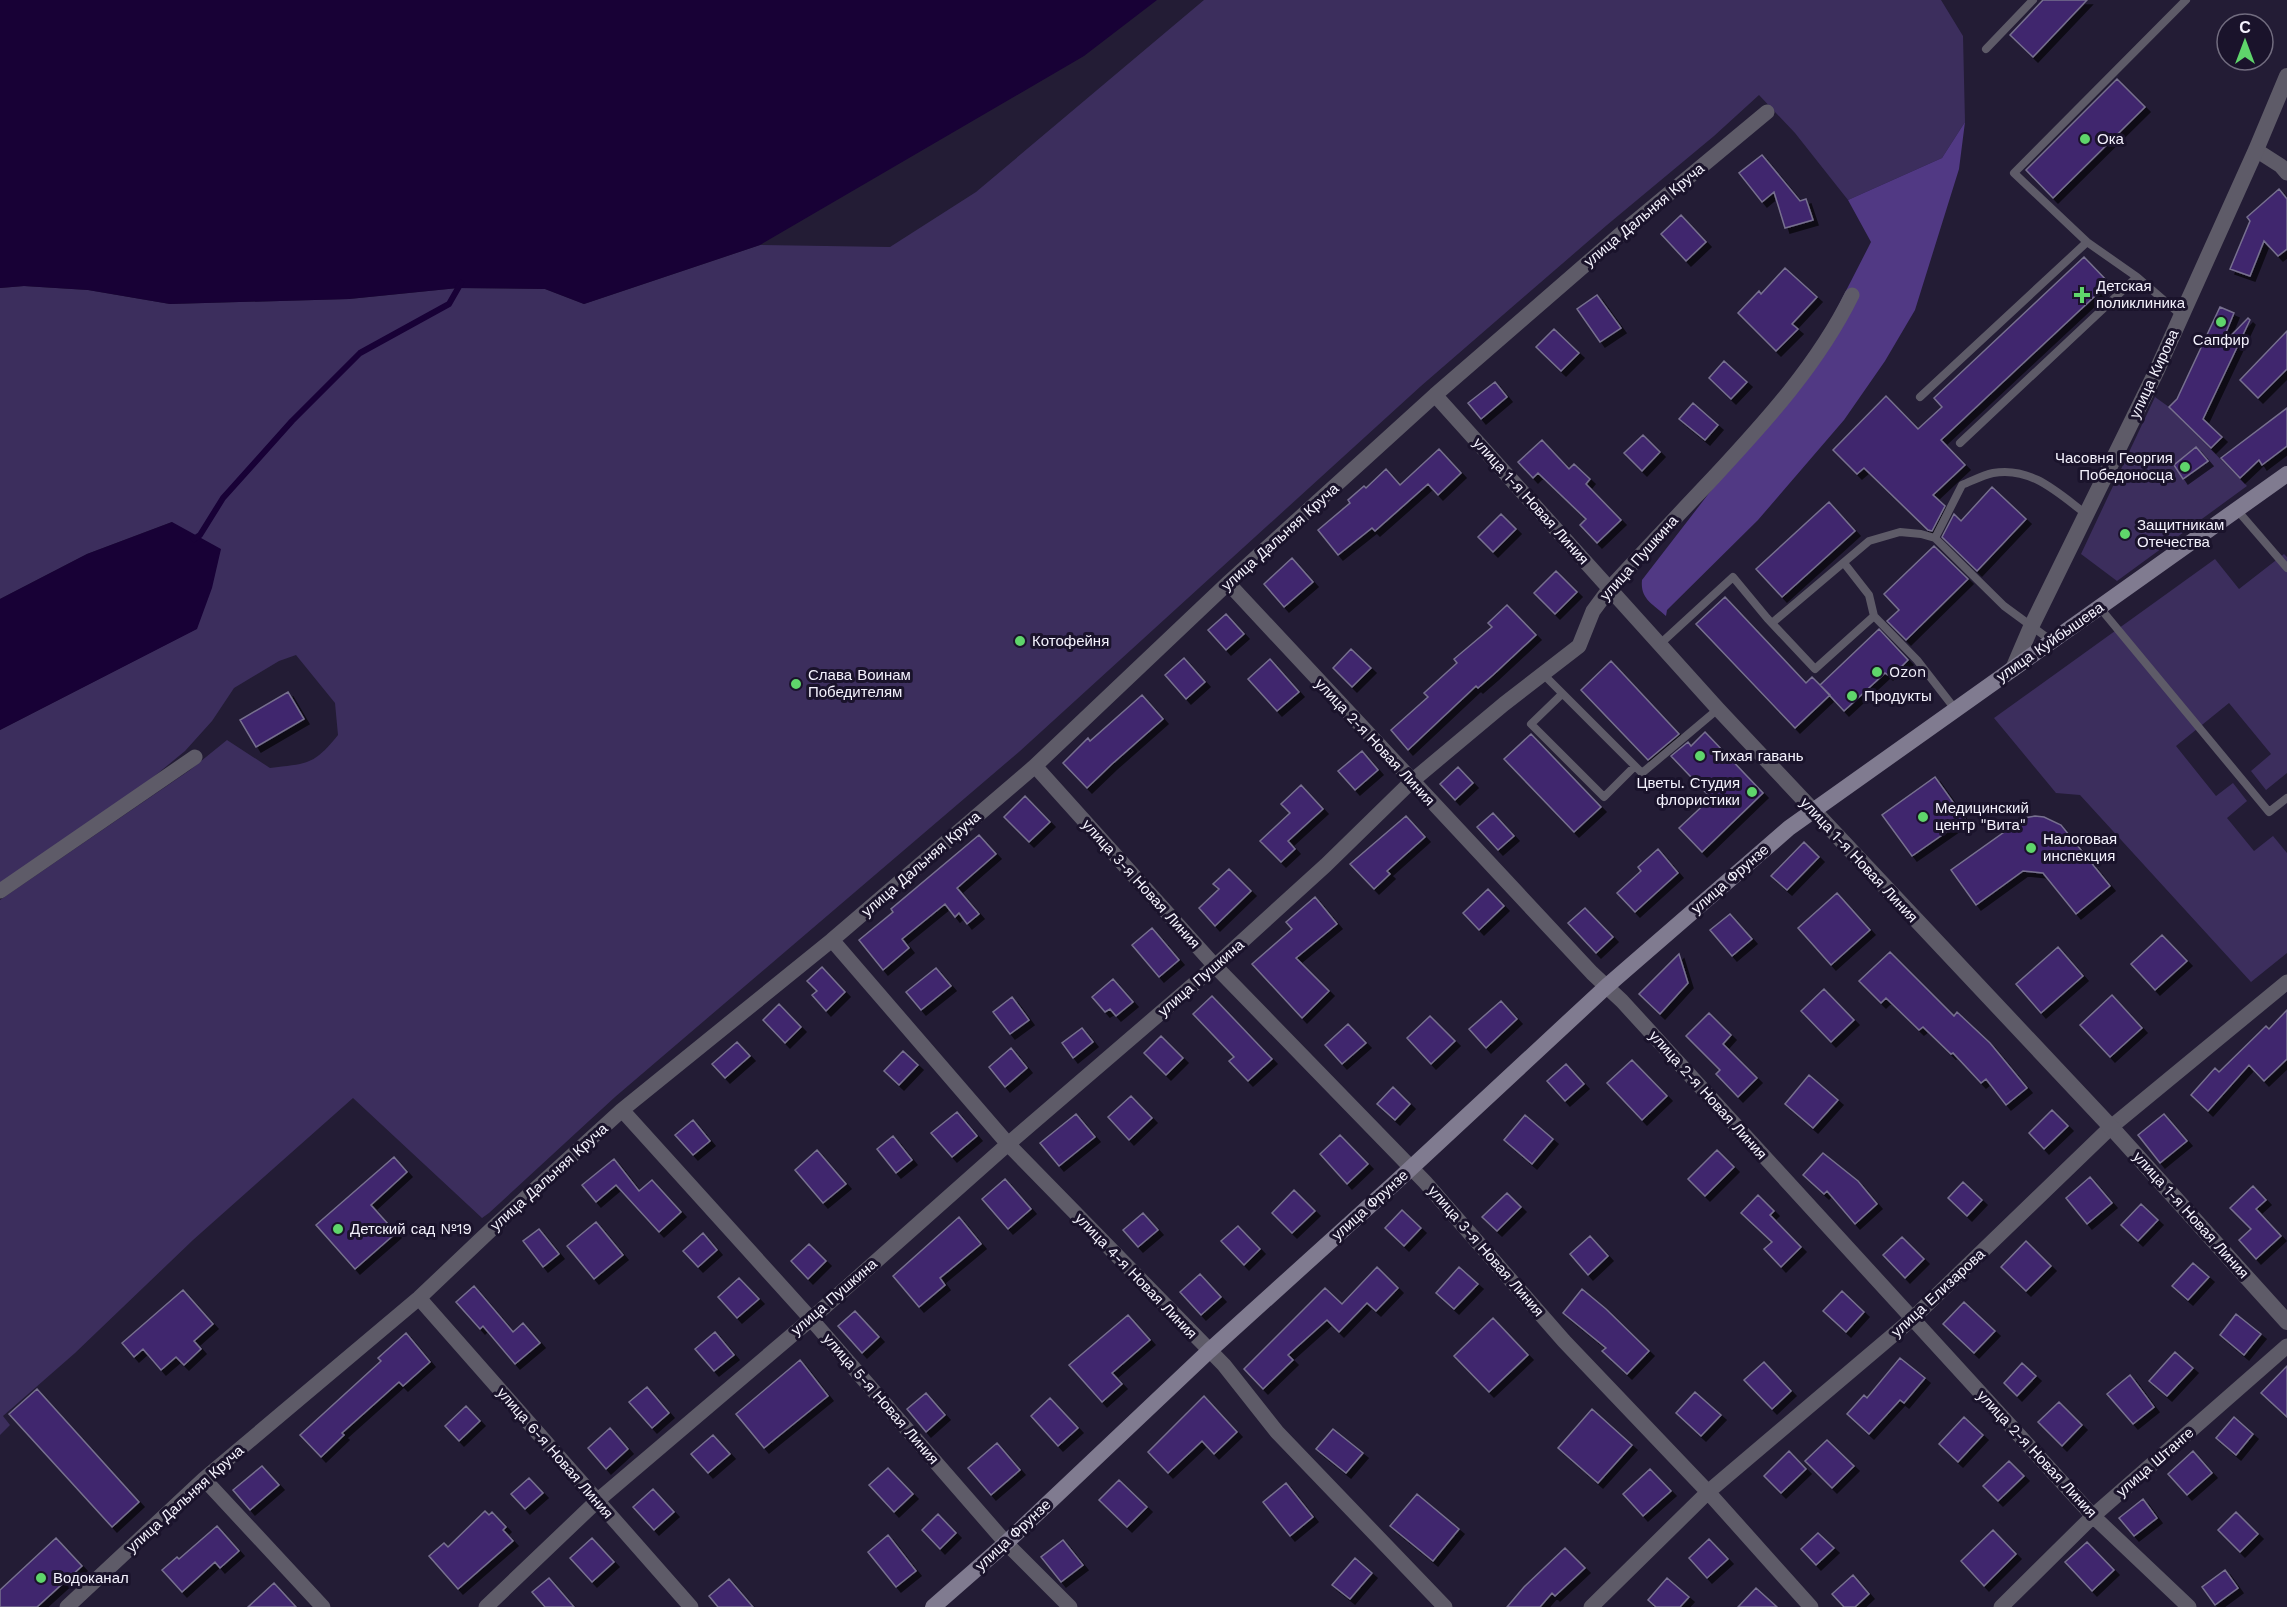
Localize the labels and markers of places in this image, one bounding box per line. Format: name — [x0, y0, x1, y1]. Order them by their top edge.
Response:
place label: Ока — [2097, 130, 2125, 148]
marker: Ока — [2078, 132, 2092, 146]
place label: Детская поликлиника — [2096, 277, 2186, 312]
marker: Детская поликлиника — [2073, 286, 2091, 304]
marker: Сапфир — [2214, 315, 2228, 329]
place label: Сапфир — [2193, 331, 2249, 349]
place label: Часовня Георгия Победоносца — [2055, 449, 2174, 484]
marker: Часовня Георгия Победоносца — [2178, 460, 2192, 474]
place label: Защитникам Отечества — [2137, 516, 2224, 551]
marker: Защитникам Отечества — [2118, 527, 2132, 541]
place label: Котофейня — [1032, 632, 1109, 650]
marker: Котофейня — [1013, 634, 1027, 648]
place label: Ozon — [1889, 663, 1926, 681]
marker: Ozon — [1870, 665, 1884, 679]
place label: Слава Воинам Победителям — [808, 666, 911, 701]
marker: Слава Воинам Победителям — [789, 677, 803, 691]
place label: Продукты — [1864, 687, 1932, 705]
marker: Продукты — [1845, 689, 1859, 703]
place label: Тихая гавань — [1712, 747, 1804, 765]
marker: Тихая гавань — [1693, 749, 1707, 763]
place label: Цветы. Студия флористики — [1636, 774, 1740, 809]
marker: Цветы. Студия флористики — [1745, 785, 1759, 799]
place label: Медицинский центр "Вита" — [1935, 799, 2029, 834]
marker: Медицинский центр "Вита" — [1916, 810, 1930, 824]
place label: Налоговая инспекция — [2043, 830, 2117, 865]
marker: Налоговая инспекция — [2024, 841, 2038, 855]
place label: Детский сад №19 — [350, 1220, 472, 1238]
marker: Детский сад №19 — [331, 1222, 345, 1236]
place label: Водоканал — [53, 1569, 129, 1587]
marker: Водоканал — [34, 1571, 48, 1585]

